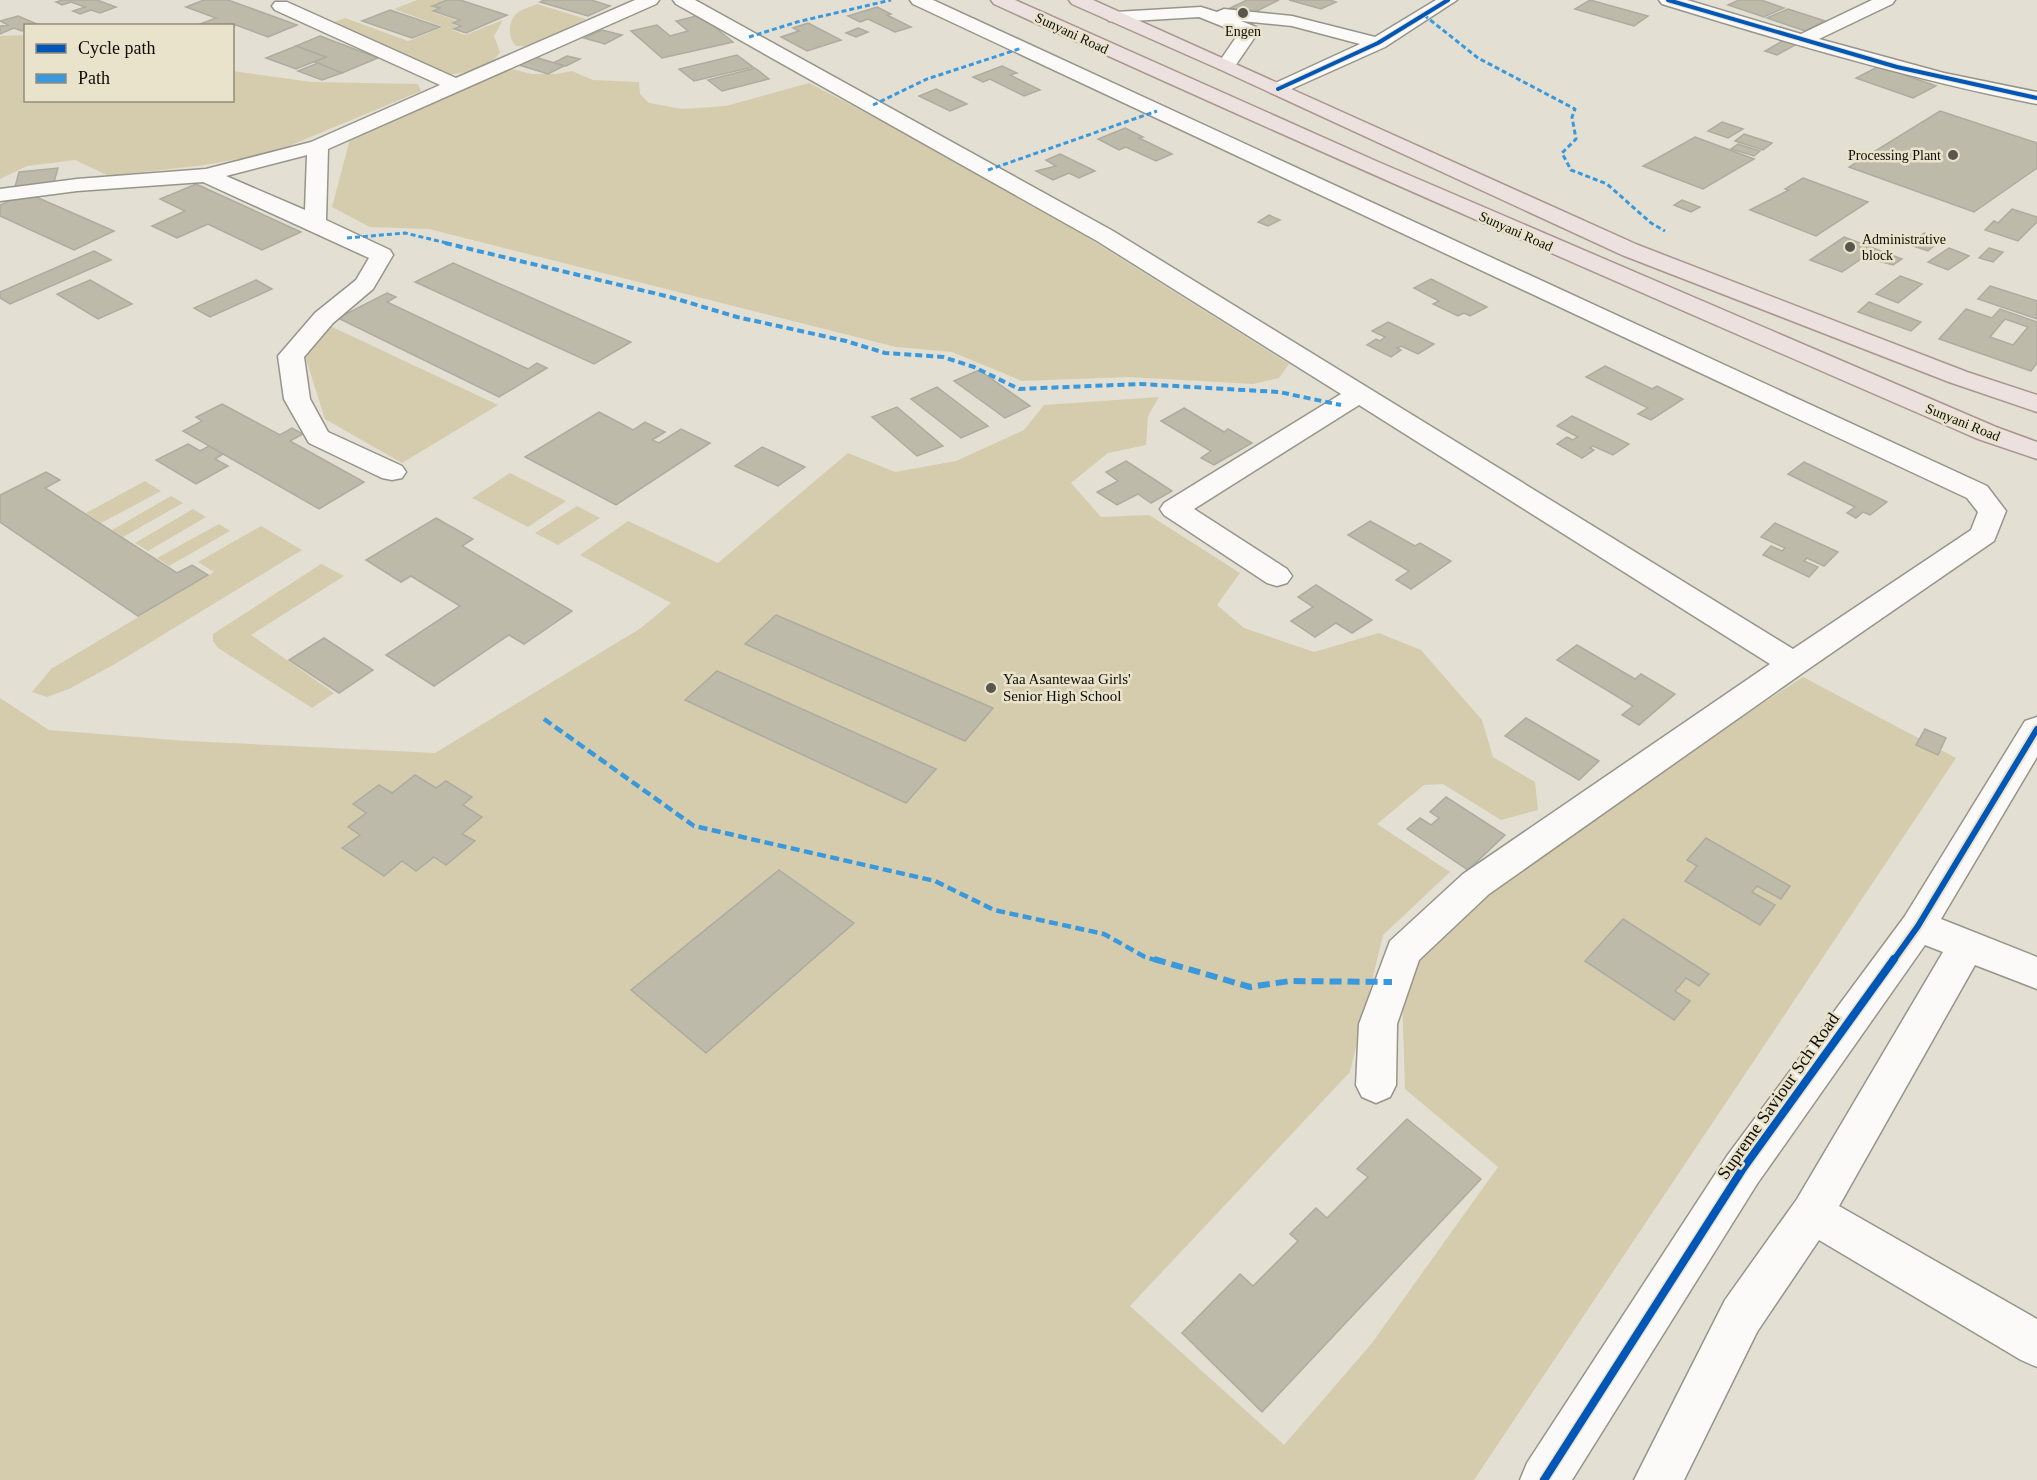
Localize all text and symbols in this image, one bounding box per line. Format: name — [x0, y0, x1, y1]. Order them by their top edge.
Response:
marker: Engen — [1236, 6, 1250, 20]
street label: Sunyani Road — [1033, 10, 1111, 57]
legend — [24, 24, 234, 102]
place label: Engen — [1225, 24, 1261, 39]
text: Cycle path — [78, 38, 155, 58]
text: Path — [78, 68, 110, 88]
place label: Processing Plant — [1848, 148, 1941, 163]
marker: Processing Plant — [1946, 148, 1960, 162]
street label: Sunyani Road — [1477, 209, 1555, 254]
place label: Administrative block — [1862, 232, 1946, 263]
marker: Administrative block — [1843, 240, 1857, 254]
street label: Sunyani Road — [1923, 401, 2002, 444]
place label: Yaa Asantewaa Girls' Senior High School — [1003, 671, 1131, 704]
marker: Yaa Asantewaa Girls' Senior High School — [984, 681, 998, 695]
street label: Supreme Saviour Sch Road — [1713, 1009, 1843, 1183]

